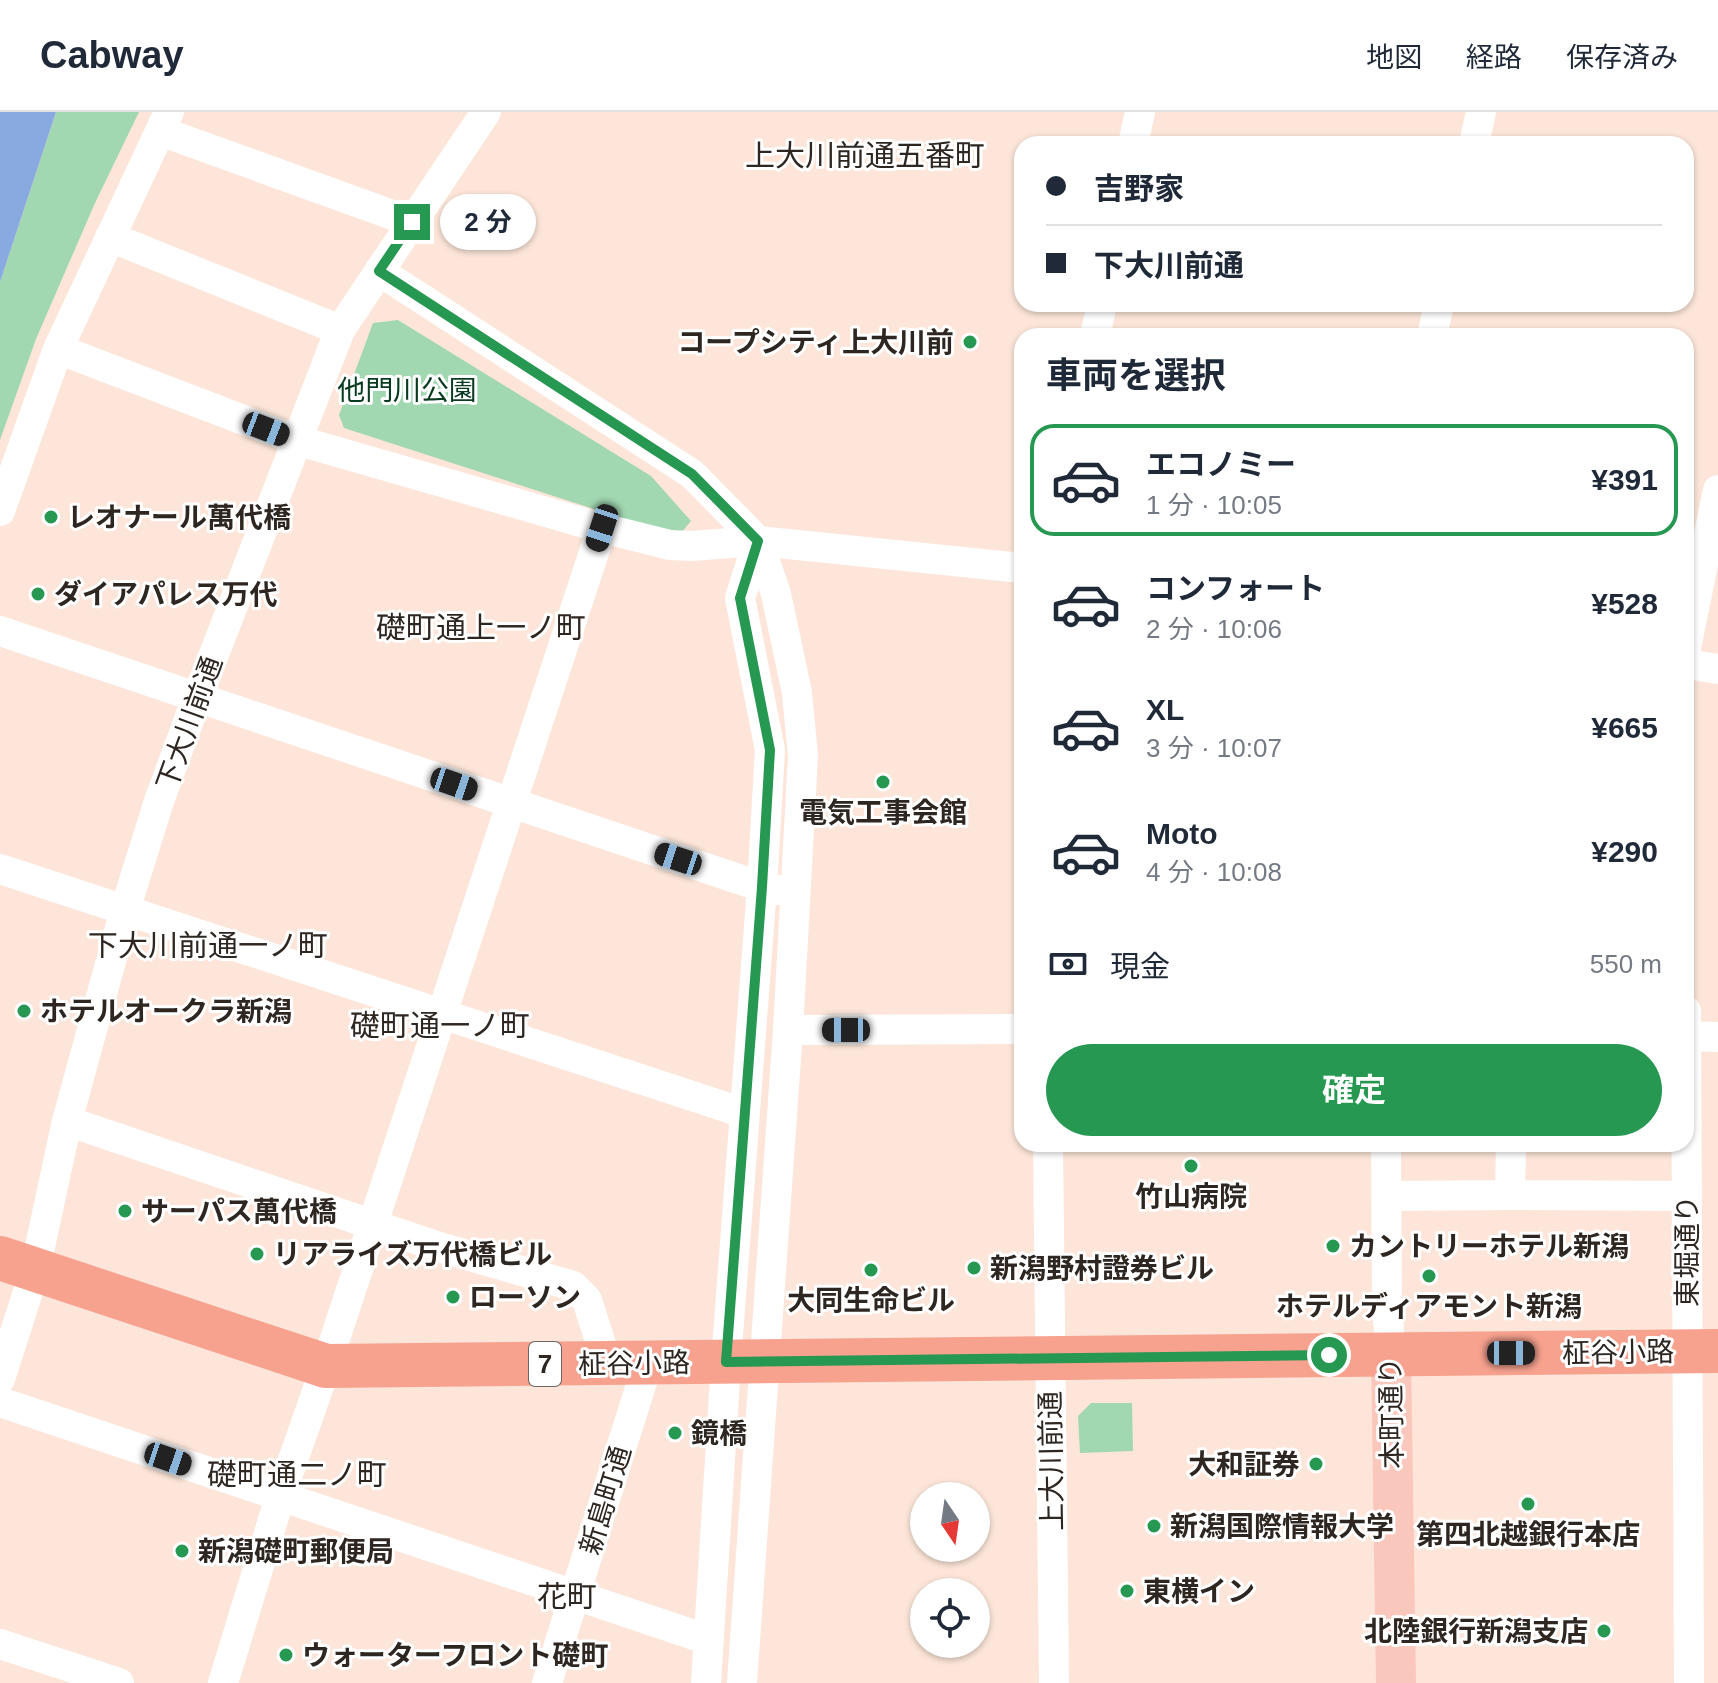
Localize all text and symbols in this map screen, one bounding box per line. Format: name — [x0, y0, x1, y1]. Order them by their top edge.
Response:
text: Cabway — [40, 34, 184, 76]
text: 地図 — [1366, 42, 1422, 73]
text: 経路 — [1466, 42, 1522, 73]
text: 保存済み — [1566, 42, 1678, 73]
district label: 上大川前通五番町 — [745, 139, 985, 172]
text: 吉野家 — [1094, 172, 1184, 205]
callout: 2 分 — [440, 194, 536, 250]
route end — [394, 204, 430, 240]
text: 2 分 — [464, 207, 512, 237]
text: 下大川前通 — [1094, 249, 1244, 282]
place label: コープシティ上大川前 — [677, 327, 954, 358]
marker: コープシティ上大川前 — [961, 333, 979, 351]
text: 車両を選択 — [1046, 355, 1226, 396]
park label: 他門川公園 — [337, 375, 477, 406]
car — [239, 409, 293, 449]
icon: car — [1050, 444, 1122, 516]
text: エコノミー — [1146, 448, 1296, 481]
text: ¥391 — [1591, 463, 1658, 496]
text: 1 分 · 10:05 — [1146, 490, 1282, 520]
car — [583, 501, 621, 555]
place label: レオナール萬代橋 — [67, 502, 291, 533]
marker: レオナール萬代橋 — [42, 508, 60, 526]
icon: car — [1050, 568, 1122, 640]
text: コンフォート — [1146, 572, 1325, 605]
place label: ダイアパレス万代 — [54, 579, 277, 610]
marker: ダイアパレス万代 — [29, 585, 47, 603]
text: ¥528 — [1591, 587, 1658, 620]
district label: 礎町通上一ノ町 — [376, 611, 586, 644]
text: 2 分 · 10:06 — [1146, 614, 1282, 644]
street label: 下大川前通 — [151, 652, 228, 794]
icon: car — [1050, 692, 1122, 764]
text: XL — [1146, 693, 1184, 726]
text: ¥665 — [1591, 711, 1658, 744]
text: 3 分 · 10:07 — [1146, 733, 1282, 763]
car — [427, 765, 481, 803]
marker: 電気工事会館 — [874, 773, 892, 791]
place label: 電気工事会館 — [799, 797, 967, 828]
icon: car — [1050, 816, 1122, 888]
text: Moto — [1146, 817, 1218, 850]
text: ¥290 — [1591, 835, 1658, 868]
car — [651, 840, 705, 878]
text: 4 分 · 10:08 — [1146, 857, 1282, 887]
district label: 下大川前通一ノ町 — [88, 929, 328, 962]
icon: cash — [1046, 942, 1090, 986]
text: 550 m — [1590, 949, 1662, 979]
text: 現金 — [1110, 950, 1170, 983]
place label: ホテルオークラ新潟 — [40, 996, 292, 1027]
marker: ホテルオークラ新潟 — [15, 1002, 33, 1020]
district label: 礎町通一ノ町 — [350, 1009, 530, 1042]
car — [822, 1018, 870, 1042]
button: 確定 — [1046, 1044, 1662, 1136]
marker: 竹山病院 — [1182, 1157, 1200, 1175]
place label: 竹山病院 — [1135, 1181, 1247, 1212]
street label: 東堀通り — [1672, 1195, 1703, 1307]
place label: サーパス萬代橋 — [141, 1196, 337, 1227]
marker: サーパス萬代橋 — [116, 1202, 134, 1220]
place label: カントリーホテル新潟 — [1349, 1231, 1629, 1262]
marker: カントリーホテル新潟 — [1324, 1237, 1342, 1255]
place label: リアライズ万代橋ビル — [273, 1239, 552, 1270]
marker: リアライズ万代橋ビル — [248, 1245, 266, 1263]
place label: 新潟野村證券ビル — [990, 1253, 1214, 1284]
marker: 新潟野村證券ビル — [965, 1259, 983, 1277]
marker: 大同生命ビル — [862, 1261, 880, 1279]
marker: ホテルディアモント新潟 — [1420, 1267, 1438, 1285]
place label: ローソン — [469, 1282, 581, 1313]
place label: 大同生命ビル — [787, 1285, 955, 1316]
marker: ローソン — [444, 1288, 462, 1306]
place label: ホテルディアモント新潟 — [1276, 1291, 1582, 1322]
street label: 柾谷小路 — [1562, 1336, 1674, 1369]
route start — [1311, 1337, 1347, 1373]
car — [1487, 1341, 1535, 1365]
road number: 7 — [529, 1342, 561, 1386]
street label: 柾谷小路 — [578, 1347, 690, 1380]
street label: 本町通り — [1375, 1357, 1408, 1469]
street label: 上大川前通 — [1035, 1391, 1068, 1531]
place label: 鏡橋 — [691, 1418, 747, 1449]
marker: 鏡橋 — [666, 1424, 684, 1442]
car — [141, 1440, 195, 1478]
street label: 新島町通 — [574, 1442, 637, 1558]
place label: 大和証券 — [1188, 1449, 1300, 1480]
marker: 大和証券 — [1307, 1455, 1325, 1473]
district label: 礎町通二ノ町 — [207, 1458, 387, 1491]
north arrow — [910, 1482, 990, 1562]
map controls — [910, 1482, 990, 1658]
marker: 第四北越銀行本店 — [1519, 1495, 1537, 1513]
place label: 新潟国際情報大学 — [1170, 1511, 1394, 1542]
marker: 新潟国際情報大学 — [1145, 1517, 1163, 1535]
place label: 第四北越銀行本店 — [1416, 1519, 1640, 1550]
place label: 新潟礎町郵便局 — [198, 1536, 394, 1567]
marker: 新潟礎町郵便局 — [173, 1542, 191, 1560]
place label: 東横イン — [1143, 1576, 1255, 1607]
button: locate — [910, 1578, 990, 1658]
district label: 花町 — [537, 1580, 597, 1613]
marker: 東横イン — [1118, 1582, 1136, 1600]
place label: 北陸銀行新潟支店 — [1364, 1616, 1588, 1647]
marker: 北陸銀行新潟支店 — [1595, 1622, 1613, 1640]
place label: ウォーターフロント礎町 — [302, 1640, 608, 1671]
marker: ウォーターフロント礎町 — [277, 1646, 295, 1664]

